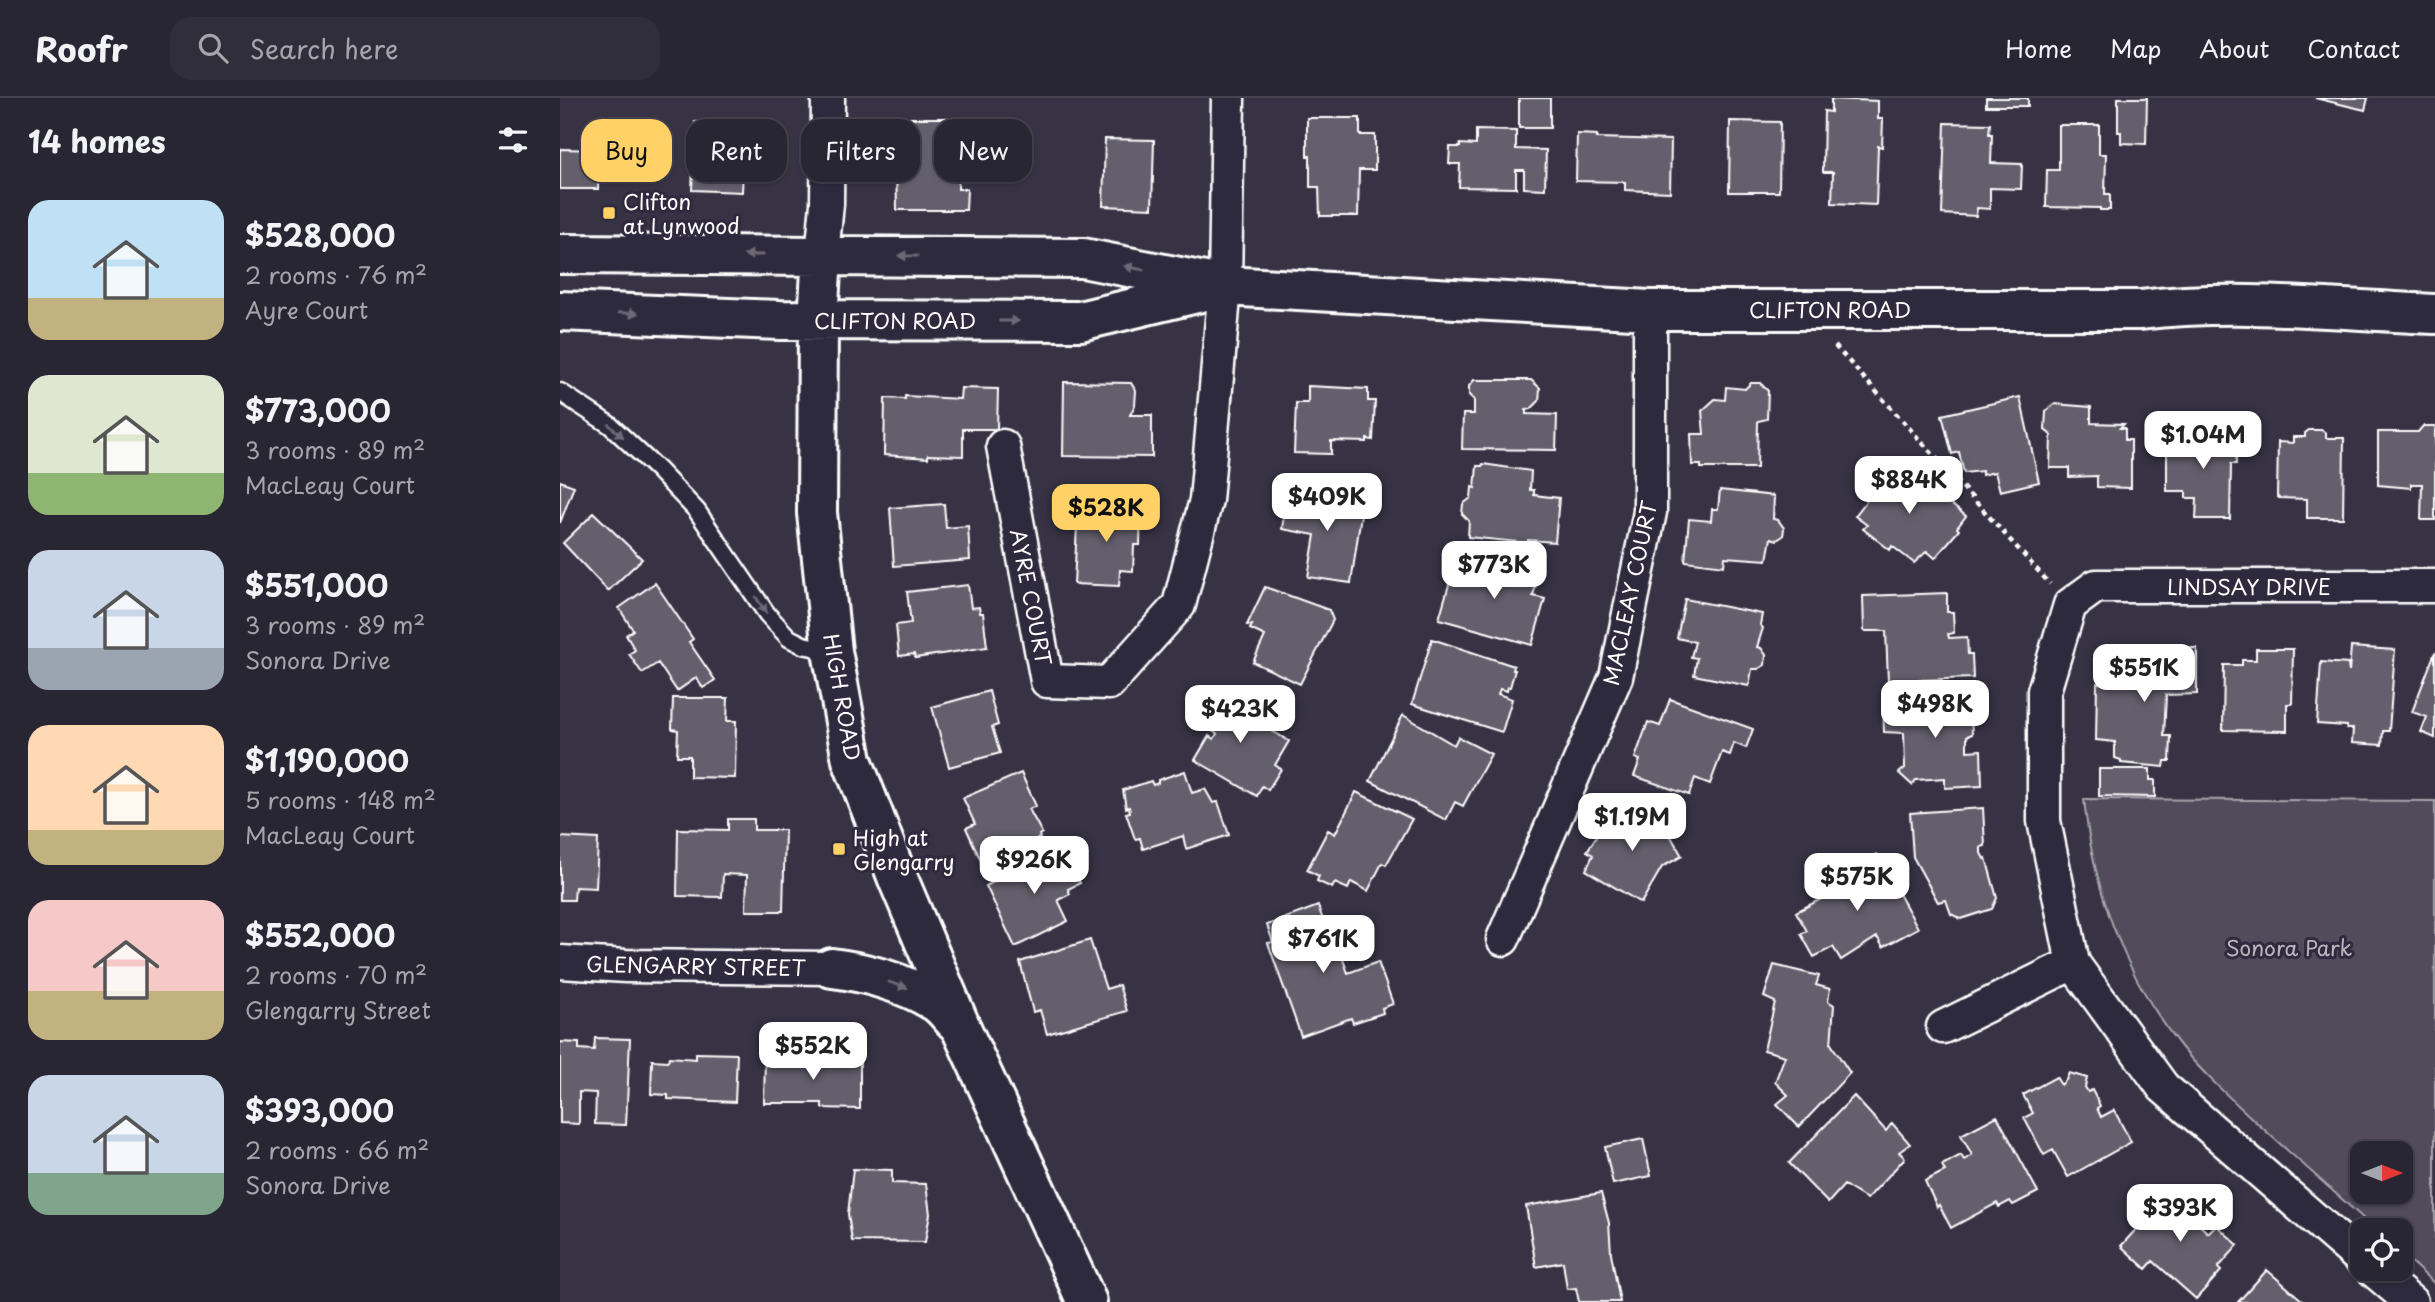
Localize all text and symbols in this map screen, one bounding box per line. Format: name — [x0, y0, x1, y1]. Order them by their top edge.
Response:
search box — [170, 17, 660, 80]
text: Roofr — [35, 23, 128, 73]
icon: search — [194, 29, 232, 67]
text: Search here — [250, 29, 398, 68]
text: Home — [2005, 30, 2072, 66]
text: Map — [2110, 30, 2161, 66]
text: About — [2199, 30, 2269, 66]
text: Contact — [2307, 30, 2400, 66]
text: 14 homes — [28, 118, 166, 163]
chip: Buy — [581, 119, 672, 182]
chip: Rent — [686, 119, 787, 182]
chip: Filters — [801, 119, 920, 182]
chip: New — [934, 119, 1032, 182]
icon: filters — [494, 121, 532, 159]
place label: Clifton at Lynwood — [623, 185, 740, 241]
marker: Clifton at Lynwood — [601, 205, 617, 221]
text: $528,000 — [245, 212, 395, 257]
icon: home — [84, 228, 168, 312]
one-way arrow — [743, 249, 765, 261]
one-way arrow — [896, 251, 918, 262]
text: 2 rooms · 76 m² — [245, 257, 427, 292]
one-way arrow — [1123, 263, 1145, 274]
text: Ayre Court — [245, 292, 368, 327]
street label: CLIFTON ROAD — [1749, 293, 1911, 325]
street label: CLIFTON ROAD — [814, 304, 976, 336]
one-way arrow — [617, 308, 639, 319]
one-way arrow — [998, 315, 1020, 327]
text: $773,000 — [245, 387, 391, 432]
icon: home — [84, 403, 168, 487]
pin: $1.04M — [2146, 412, 2260, 471]
text: $1.04M — [2160, 416, 2246, 451]
one-way arrow — [607, 423, 625, 439]
text: 3 rooms · 89 m² — [245, 432, 425, 467]
pin: $884K — [1860, 456, 1958, 516]
text: $884K — [1871, 461, 1947, 496]
text: MacLeay Court — [245, 467, 415, 502]
pin: $409K — [1278, 474, 1376, 533]
text: $409K — [1288, 478, 1366, 513]
pin: $528K — [1057, 484, 1155, 544]
text: $528K — [1068, 489, 1144, 524]
street label: MACLEAY COURT — [1594, 497, 1664, 688]
street label: AYRE COURT — [1003, 526, 1061, 669]
pin: $773K — [1445, 542, 1543, 601]
text: $773K — [1458, 546, 1530, 581]
text: $551,000 — [245, 562, 388, 607]
street label: LINDSAY DRIVE — [2167, 570, 2331, 602]
icon: home — [84, 578, 168, 662]
one-way arrow — [754, 595, 767, 614]
text: 3 rooms · 89 m² — [245, 607, 425, 642]
street label: HIGH ROAD — [816, 631, 870, 763]
text: Sonora Drive — [245, 642, 391, 677]
pin: $551K — [2095, 644, 2193, 704]
text: $551K — [2109, 649, 2179, 684]
pin: $498K — [1886, 680, 1984, 740]
text: $498K — [1897, 685, 1973, 720]
pin: $423K — [1191, 686, 1289, 745]
text: $423K — [1201, 690, 1279, 725]
text: $1,190,000 — [245, 737, 409, 782]
icon: home — [84, 753, 168, 837]
text: 5 rooms · 148 m² — [245, 782, 436, 817]
pin: $1.19M — [1575, 794, 1689, 853]
text: $1.19M — [1594, 798, 1670, 833]
text: MacLeay Court — [245, 817, 415, 852]
place label: High at Glengarry — [853, 821, 954, 877]
pin: $926K — [985, 836, 1083, 896]
marker: High at Glengarry — [831, 841, 847, 857]
text: $926K — [996, 841, 1072, 876]
pin: $575K — [1808, 854, 1906, 913]
text: $575K — [1820, 858, 1894, 893]
text: $552,000 — [245, 912, 395, 957]
pin: $761K — [1274, 916, 1372, 975]
text: $761K — [1287, 920, 1359, 955]
icon: home — [84, 928, 168, 1012]
park label: Sonora Park — [2226, 931, 2353, 963]
street label: GLENGARRY STREET — [586, 947, 807, 983]
text: 2 rooms · 70 m² — [245, 957, 427, 992]
one-way arrow — [887, 980, 908, 991]
text: Glengarry Street — [245, 992, 431, 1027]
pin: $552K — [764, 1023, 862, 1082]
text: $552K — [775, 1027, 851, 1062]
text: $393,000 — [245, 1087, 394, 1132]
icon: home — [84, 1103, 168, 1187]
text: 2 rooms · 66 m² — [245, 1132, 429, 1167]
north arrow — [2350, 1141, 2413, 1204]
map controls — [2350, 1141, 2413, 1281]
text: Sonora Drive — [245, 1167, 391, 1202]
pin: $393K — [2131, 1184, 2229, 1244]
text: $393K — [2143, 1189, 2217, 1224]
button: locate — [2350, 1218, 2413, 1281]

